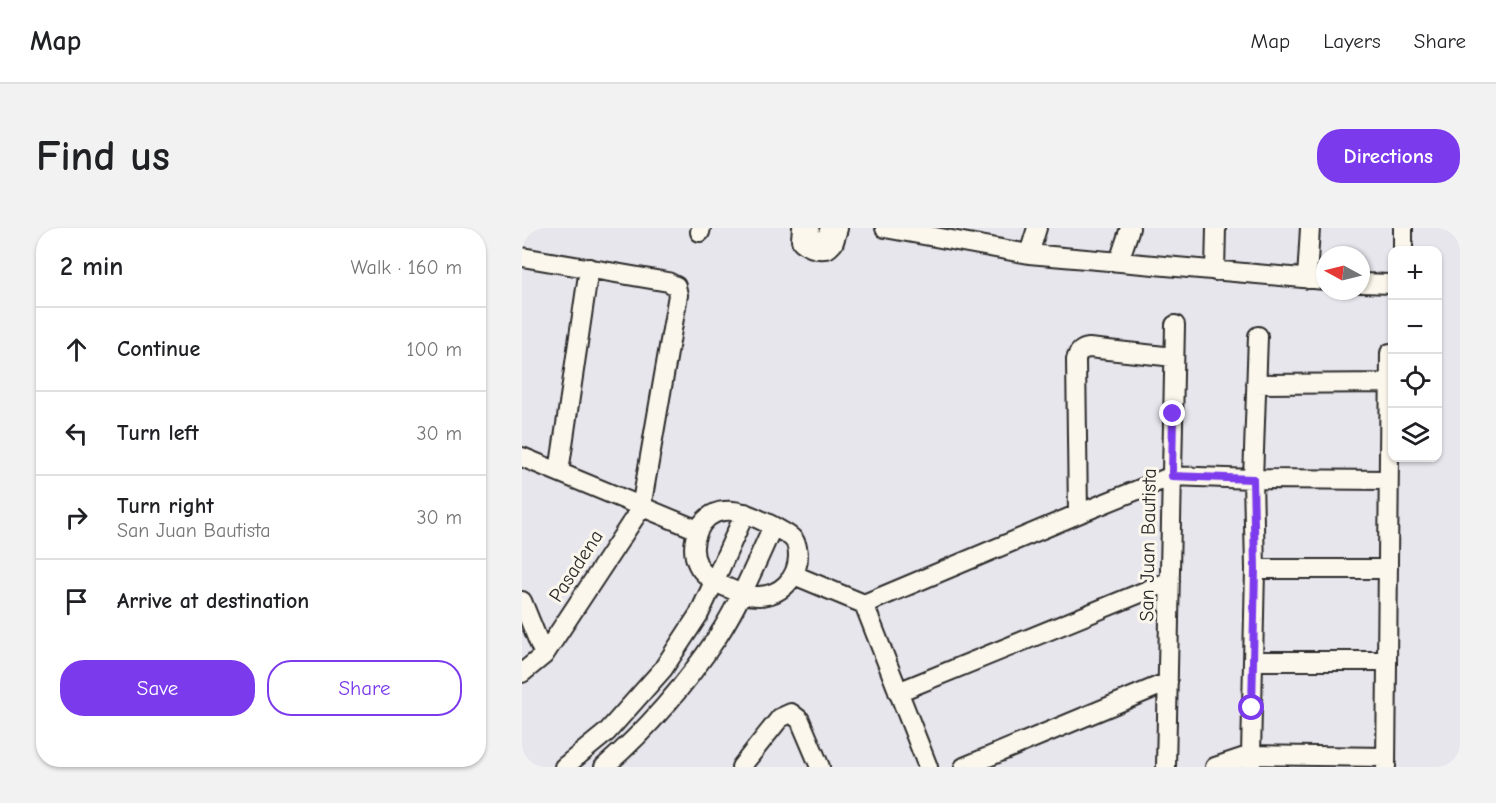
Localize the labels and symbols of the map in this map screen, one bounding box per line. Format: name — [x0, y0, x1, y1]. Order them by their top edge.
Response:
north arrow — [1316, 246, 1370, 300]
route end — [1159, 400, 1185, 426]
street label: San Juan Bautista — [1135, 468, 1161, 622]
street label: Pasadena — [544, 526, 608, 606]
route start — [1238, 694, 1264, 720]

